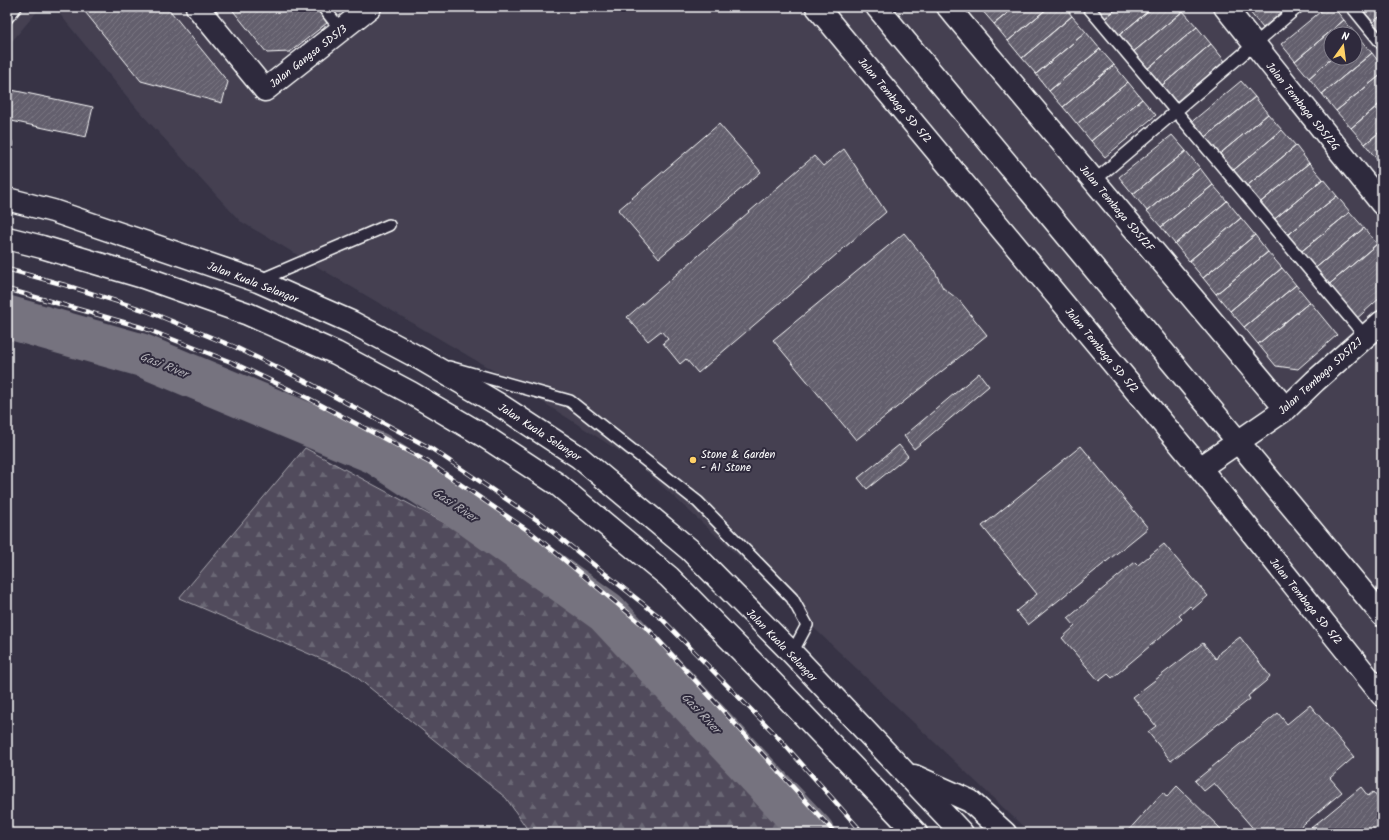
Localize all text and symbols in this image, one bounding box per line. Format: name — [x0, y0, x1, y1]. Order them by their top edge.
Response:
street label: Jalan Gangsa SD5/3 — [266, 21, 351, 93]
north arrow — [1323, 26, 1363, 66]
text: N — [1340, 28, 1351, 47]
street label: Jalan Tembaga SD 5/2 — [853, 54, 936, 148]
street label: Jalan Tembaga SD5/2G — [1261, 58, 1344, 155]
street label: Jalan Tembaga SD5/2F — [1074, 161, 1159, 257]
street label: Jalan Kuala Selangor — [205, 257, 302, 309]
street label: Jalan Tembaga SD 5/2 — [1060, 304, 1143, 398]
street label: Jalan Tembaga SD5/2J — [1275, 333, 1367, 420]
water label: Gasi River — [137, 347, 193, 385]
street label: Jalan Kuala Selangor — [494, 399, 586, 467]
place label: Stone & Garden - A1 Stone — [701, 446, 775, 477]
marker: Stone & Garden - A1 Stone — [688, 455, 698, 465]
water label: Gasi River — [429, 484, 483, 529]
street label: Jalan Tembaga SD 5/2 — [1264, 554, 1346, 649]
street label: Jalan Kuala Selangor — [741, 605, 822, 687]
water label: Gasi River — [677, 689, 727, 740]

